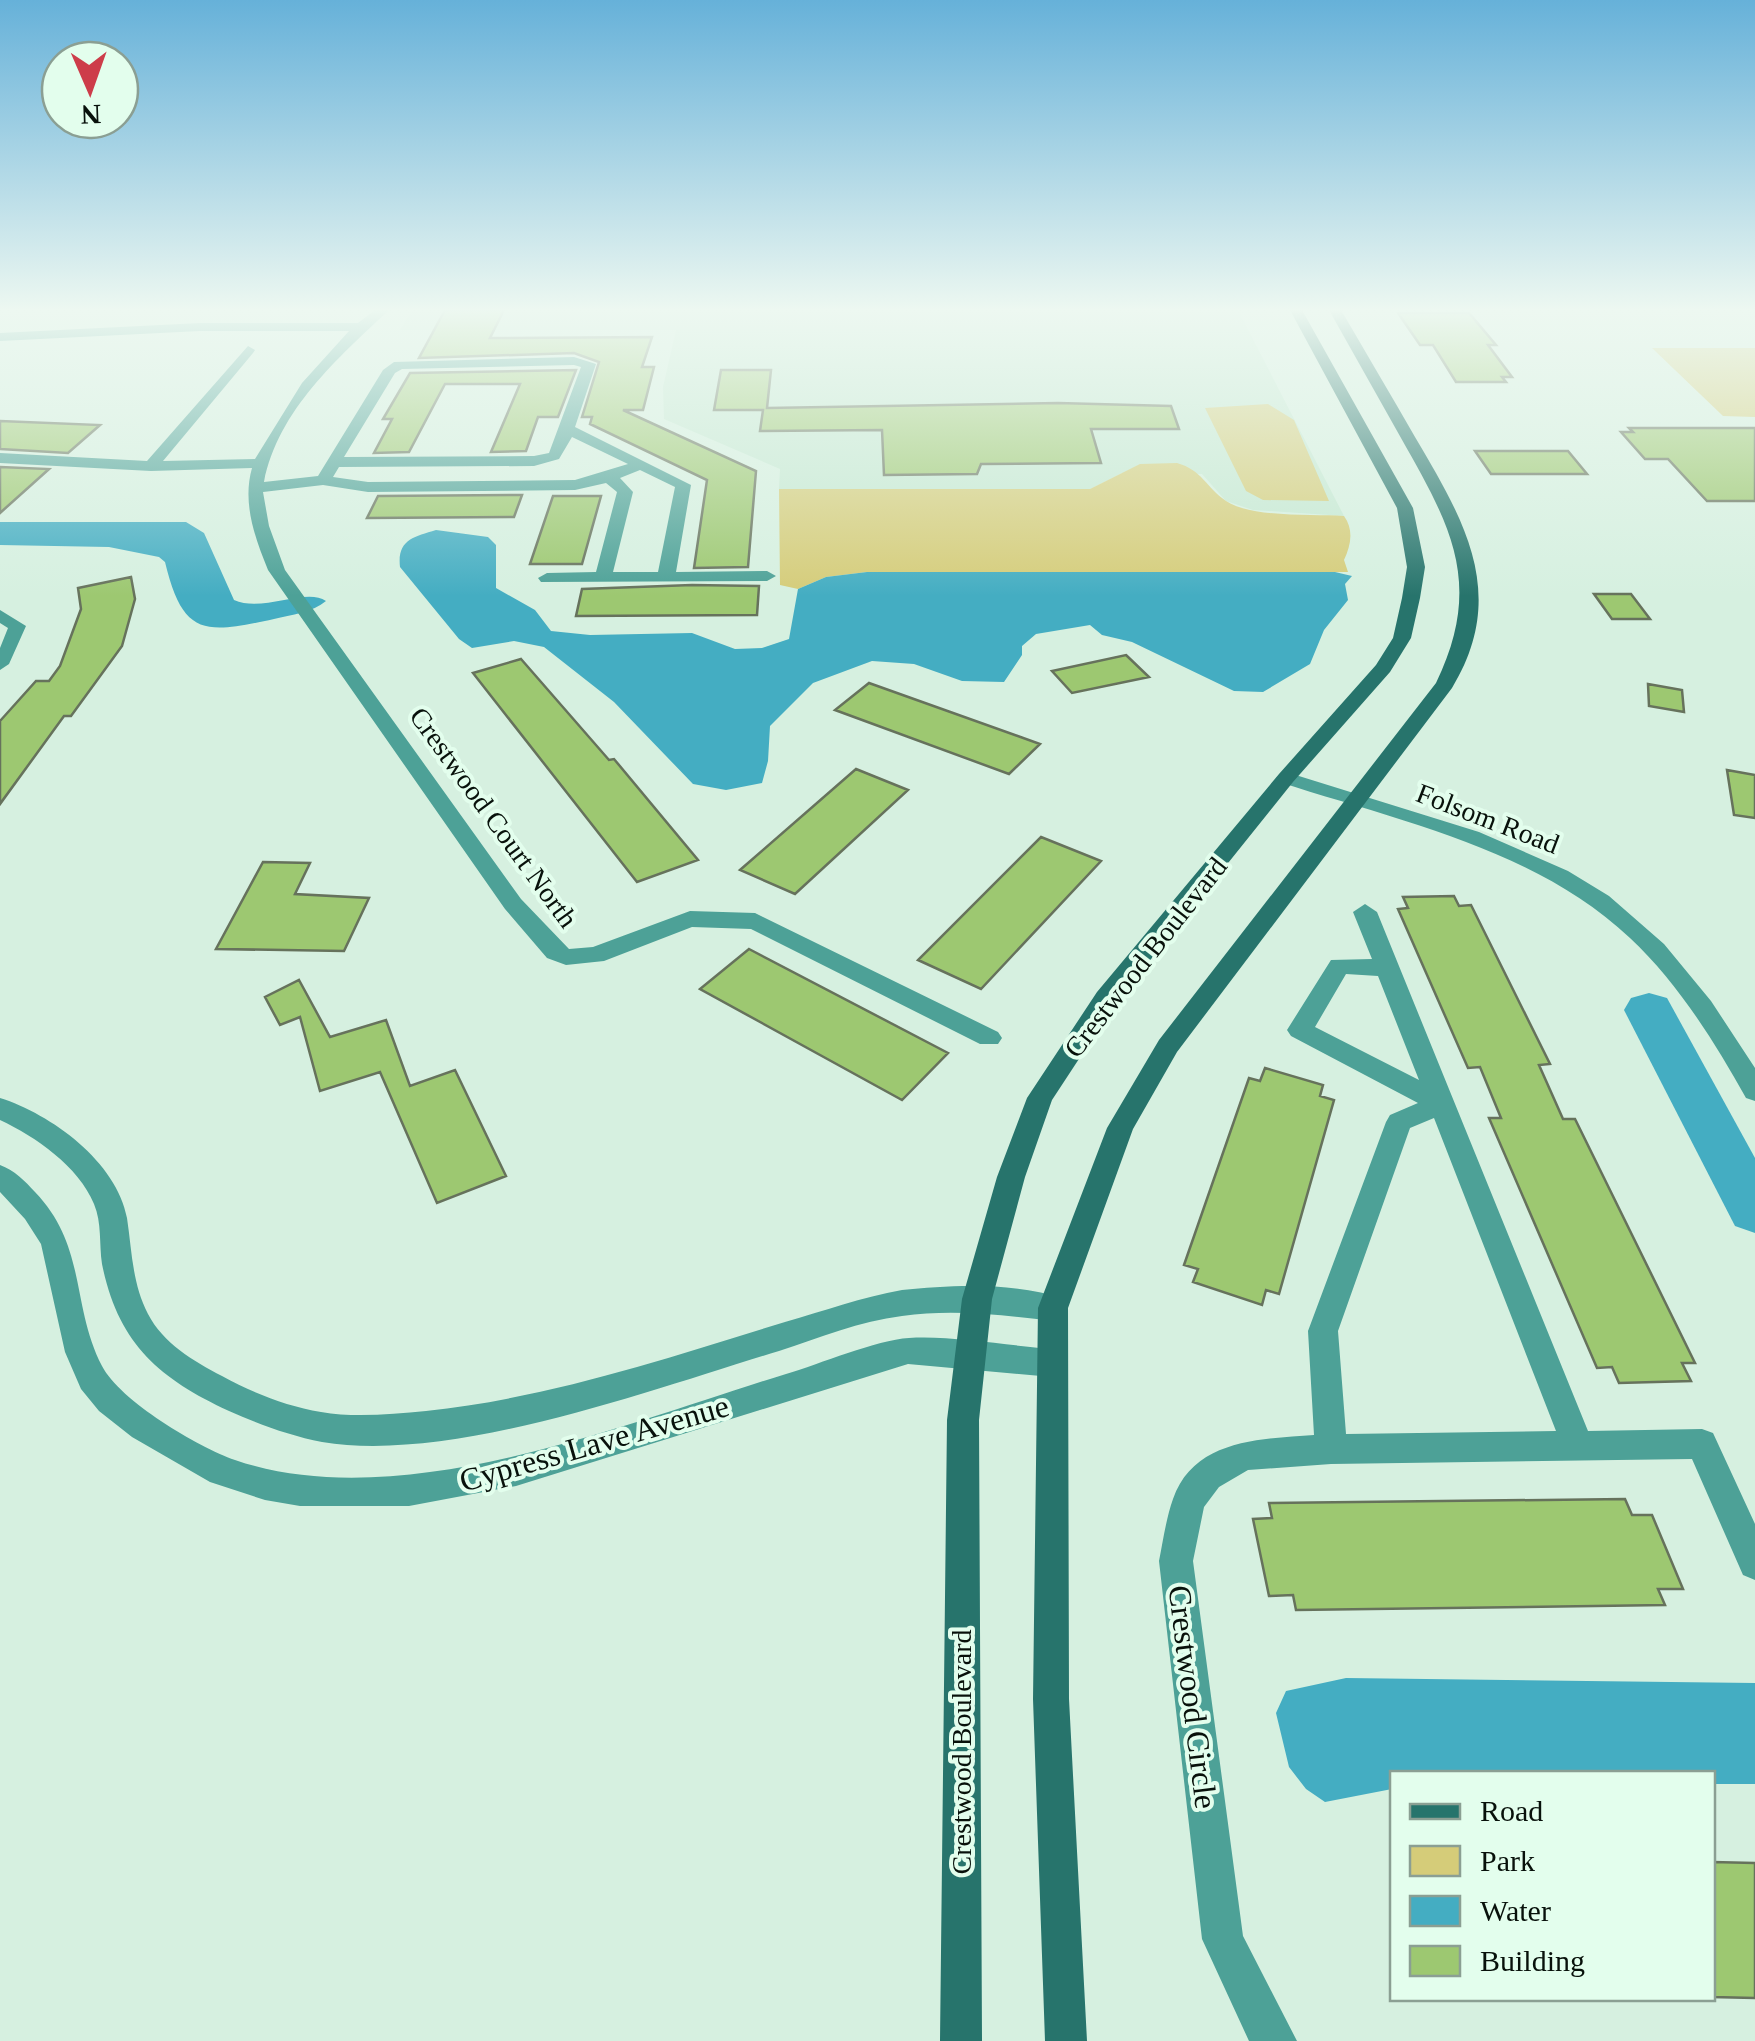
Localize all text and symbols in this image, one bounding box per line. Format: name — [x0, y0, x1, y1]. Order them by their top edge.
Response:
north arrow — [40, 40, 140, 140]
text: N — [80, 99, 102, 130]
street label: Crestwood Court North — [403, 701, 584, 933]
street label: Folsom Road — [1412, 777, 1563, 860]
street label: Crestwood Boulevard — [1058, 851, 1233, 1063]
street label: Cypress Lave Avenue — [455, 1387, 733, 1499]
street label: Crestwood Circle — [1161, 1583, 1225, 1811]
street label: Crestwood Boulevard — [946, 1630, 977, 1874]
legend — [1390, 1771, 1715, 2001]
text: Road — [1480, 1794, 1543, 1827]
text: Park — [1480, 1844, 1535, 1877]
text: Water — [1480, 1894, 1551, 1927]
text: Building — [1480, 1944, 1585, 1977]

